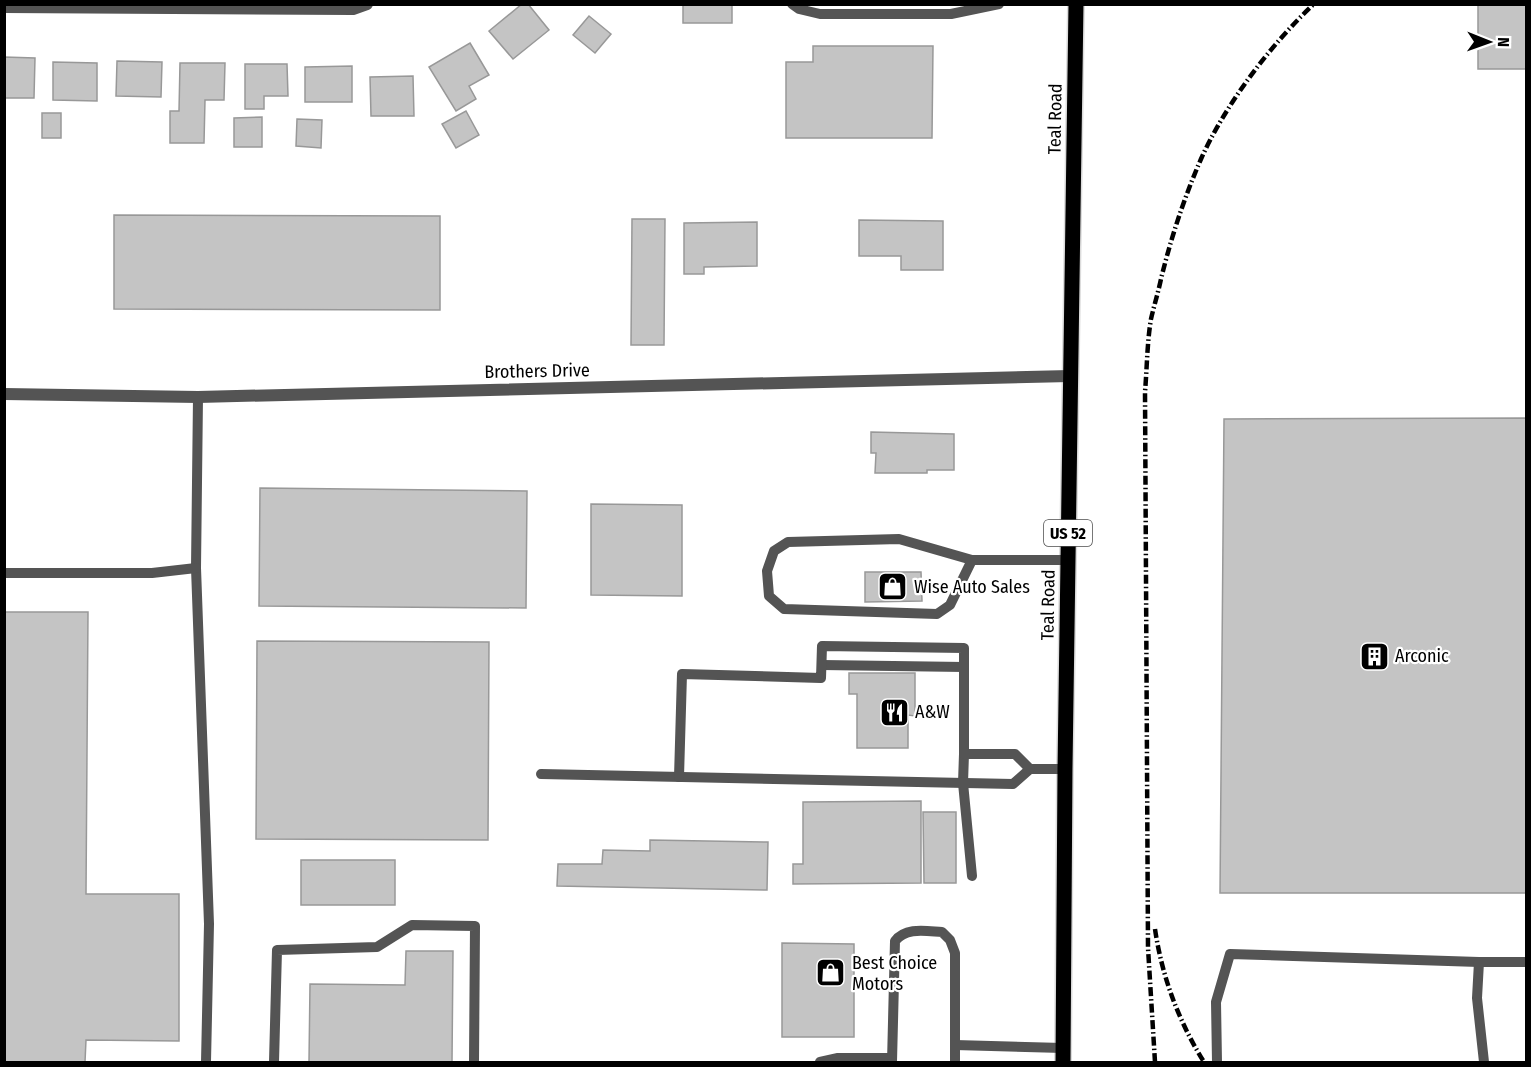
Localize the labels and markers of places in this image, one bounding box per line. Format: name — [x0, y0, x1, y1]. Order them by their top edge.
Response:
shop icon: Wise Auto Sales — [877, 571, 909, 603]
place label: Wise Auto Sales — [914, 576, 1030, 598]
building icon: Arconic — [1358, 640, 1390, 672]
place label: Arconic — [1395, 645, 1449, 667]
restaurant icon: A&W — [878, 696, 910, 728]
place label: A&W — [915, 701, 950, 723]
place label: Best Choice Motors — [852, 952, 937, 995]
shop icon: Best Choice Motors — [815, 957, 847, 989]

